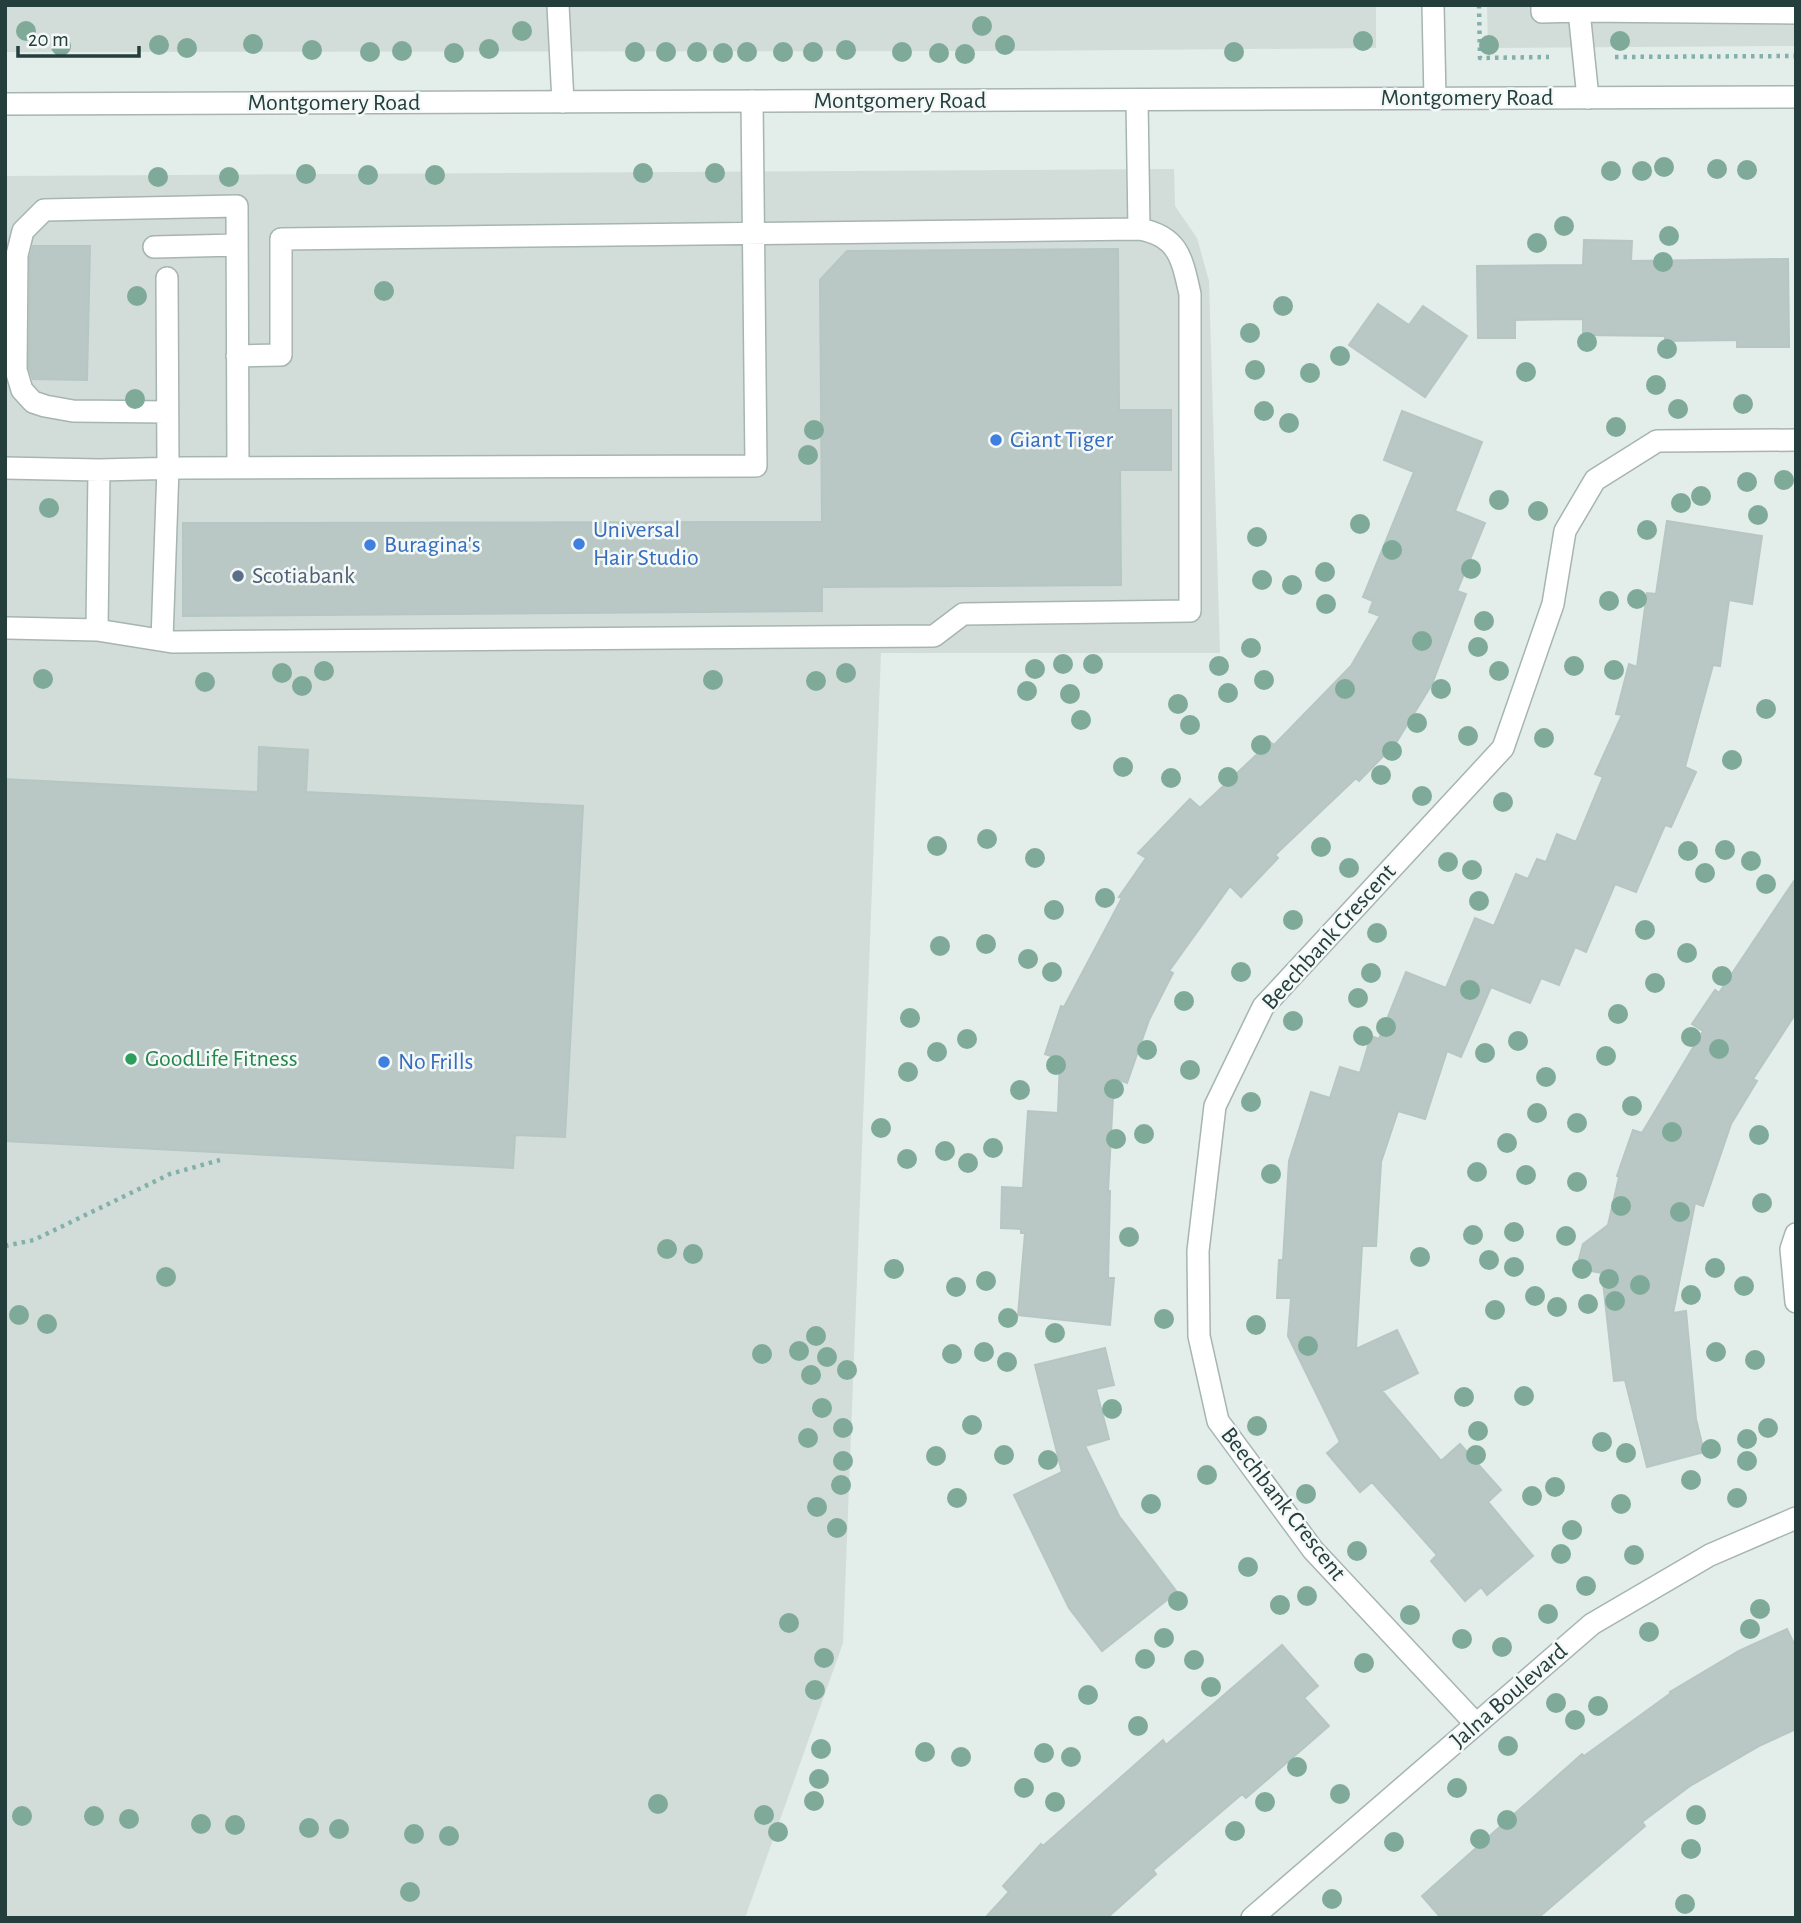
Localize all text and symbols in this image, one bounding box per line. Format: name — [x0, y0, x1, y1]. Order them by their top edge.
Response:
scale bar — [18, 14, 138, 58]
text: 20 m — [28, 29, 69, 50]
street label: Montgomery Road — [1380, 86, 1554, 110]
street label: Montgomery Road — [813, 89, 987, 113]
street label: Montgomery Road — [247, 91, 421, 115]
place label: Giant Tiger — [1010, 428, 1113, 452]
marker: Giant Tiger — [988, 432, 1004, 448]
place label: Universal Hair Studio — [593, 518, 699, 570]
place label: Buragina's — [384, 533, 481, 557]
marker: Universal Hair Studio — [571, 536, 587, 552]
marker: Buragina's — [362, 537, 378, 553]
place label: Scotiabank — [252, 564, 355, 588]
marker: Scotiabank — [230, 568, 246, 584]
street label: Beechbank Crescent — [1258, 859, 1401, 1015]
place label: GoodLife Fitness — [145, 1047, 298, 1071]
place label: No Frills — [398, 1050, 473, 1074]
marker: GoodLife Fitness — [123, 1051, 139, 1067]
marker: No Frills — [376, 1054, 392, 1070]
street label: Beechbank Crescent — [1216, 1423, 1350, 1585]
street label: Jalna Boulevard — [1446, 1639, 1572, 1753]

